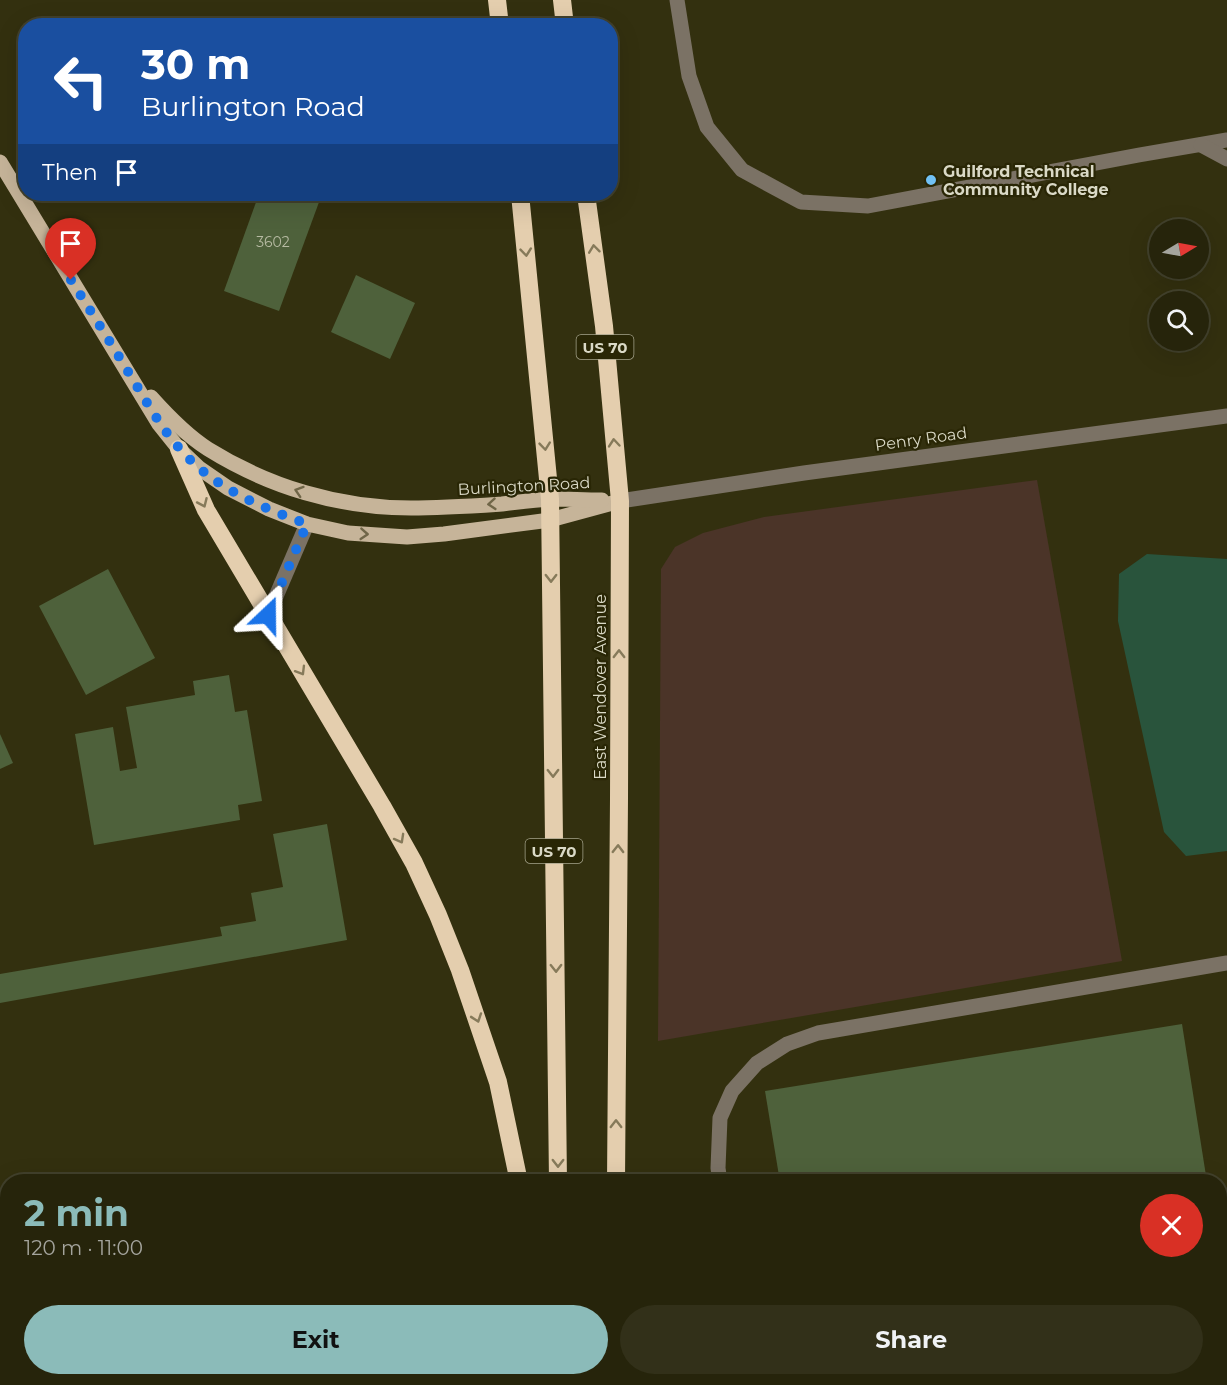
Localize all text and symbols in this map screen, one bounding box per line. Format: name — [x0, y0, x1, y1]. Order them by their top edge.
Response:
text: 30 m — [141, 38, 250, 90]
icon: left — [42, 42, 120, 120]
text: Burlington Road — [141, 90, 365, 123]
icon: arrive — [110, 156, 143, 189]
text: Then — [42, 159, 98, 186]
place label: Guilford Technical Community College — [943, 162, 1109, 199]
marker: Guilford Technical Community College — [924, 173, 938, 187]
pin — [45, 218, 96, 280]
north arrow — [1149, 219, 1209, 279]
map controls — [1149, 219, 1209, 351]
icon: arrive — [54, 227, 87, 260]
house number: 3602 — [256, 233, 290, 251]
one-way arrow — [588, 244, 600, 253]
one-way arrow — [519, 247, 532, 256]
button: search — [1149, 291, 1209, 351]
road number: US 70 — [576, 335, 634, 359]
street label: Penry Road — [874, 423, 968, 455]
one-way arrow — [608, 438, 621, 447]
one-way arrow — [538, 441, 551, 450]
street label: Burlington Road — [457, 473, 591, 499]
one-way arrow — [294, 486, 305, 498]
one-way arrow — [195, 496, 207, 507]
one-way arrow — [487, 497, 497, 510]
one-way arrow — [360, 528, 369, 541]
one-way arrow — [545, 574, 557, 583]
position arrow — [236, 583, 300, 647]
street label: East Wendover Avenue — [591, 594, 610, 780]
one-way arrow — [613, 650, 625, 659]
one-way arrow — [294, 665, 306, 675]
one-way arrow — [547, 769, 559, 778]
one-way arrow — [393, 833, 404, 843]
road number: US 70 — [526, 839, 582, 863]
one-way arrow — [612, 845, 625, 854]
one-way arrow — [549, 964, 562, 973]
one-way arrow — [470, 1012, 483, 1023]
one-way arrow — [610, 1119, 622, 1128]
one-way arrow — [551, 1159, 564, 1168]
text: 2 min — [24, 1191, 129, 1235]
button: close — [1140, 1194, 1203, 1257]
text: 120 m · 11:00 — [24, 1236, 143, 1260]
button: Exit — [24, 1305, 608, 1374]
button: Share — [620, 1305, 1203, 1374]

